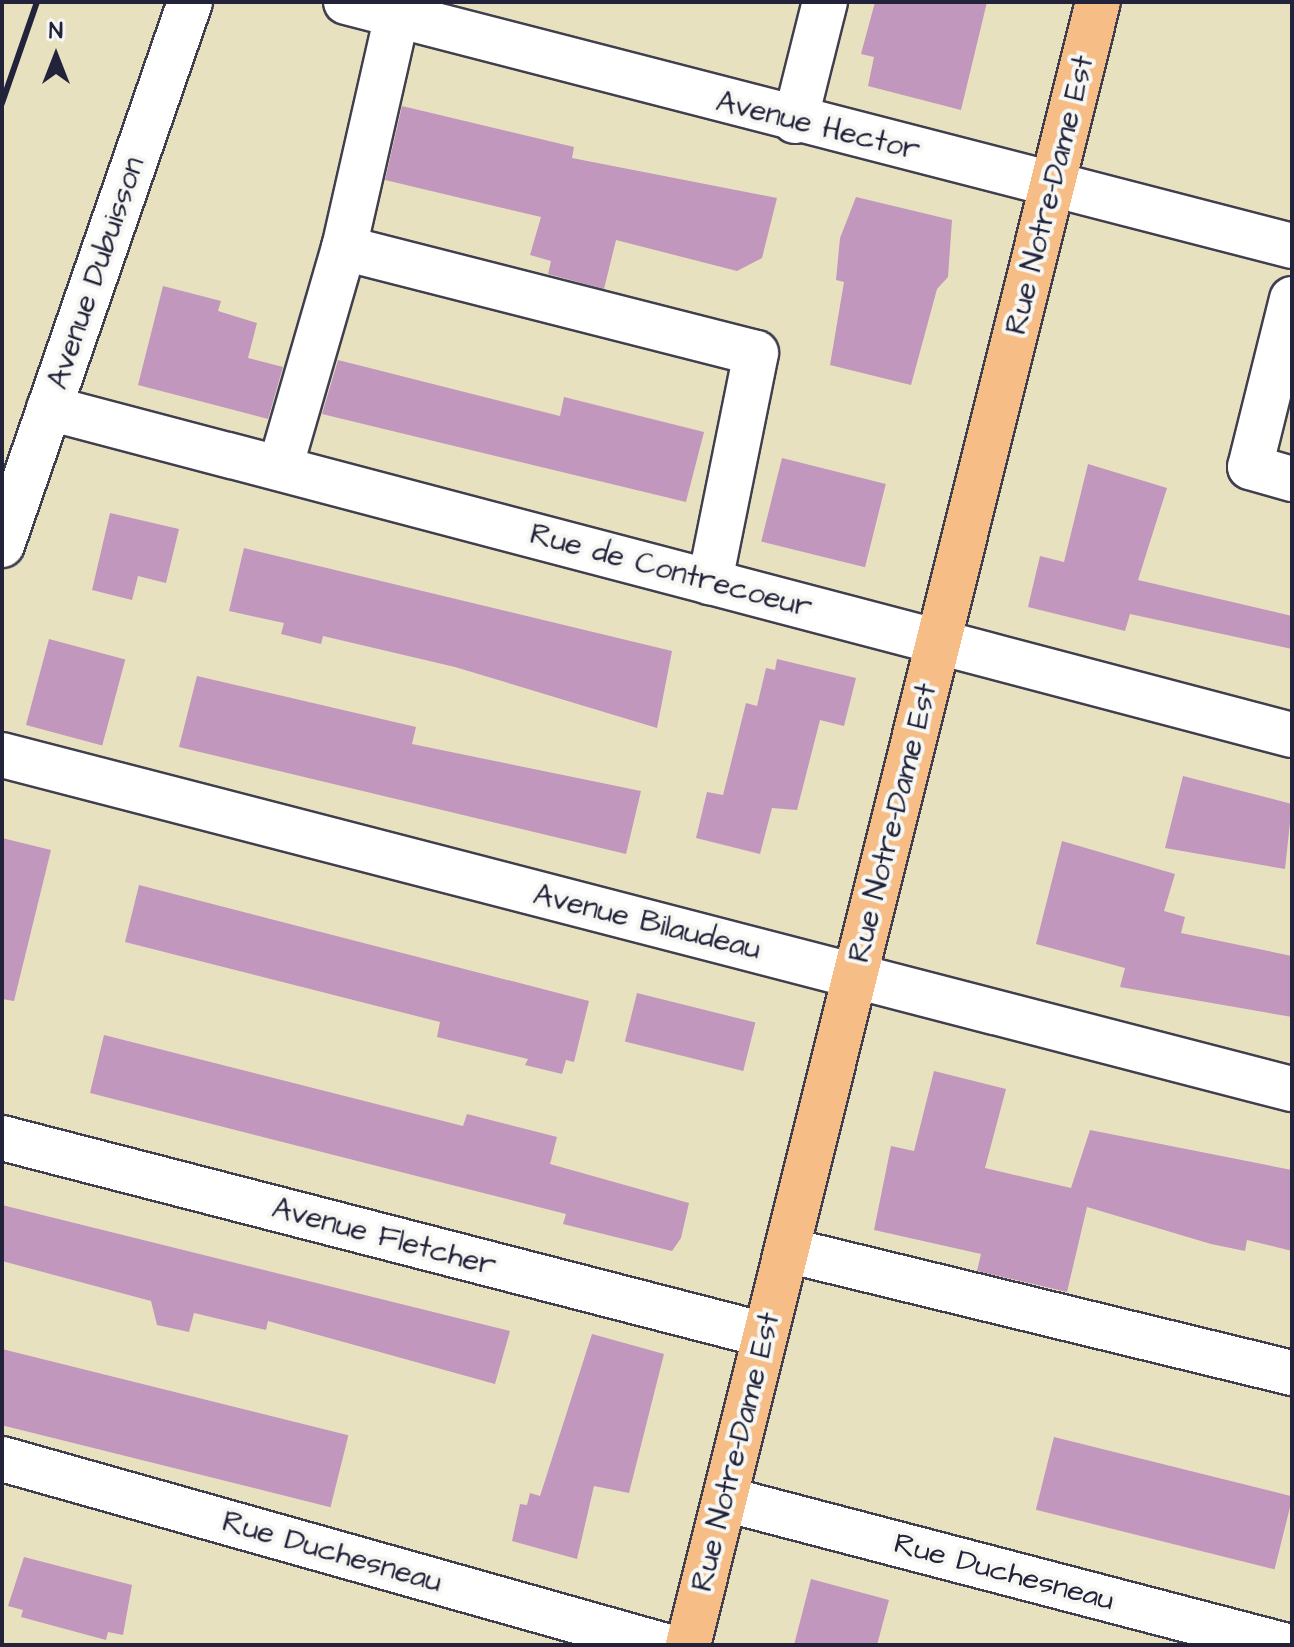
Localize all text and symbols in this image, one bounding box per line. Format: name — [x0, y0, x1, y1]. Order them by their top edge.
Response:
north arrow — [16, 16, 96, 96]
text: N — [49, 16, 63, 47]
street label: Rue Notre-Dame Est — [998, 52, 1102, 338]
street label: Avenue Hector — [713, 83, 923, 169]
street label: Avenue Dubuisson — [39, 152, 153, 394]
street label: Rue de Contrecoeur — [526, 516, 816, 626]
street label: Rue Notre-Dame Est — [841, 680, 945, 966]
street label: Avenue Bilaudeau — [530, 876, 764, 968]
street label: Avenue Fletcher — [268, 1190, 500, 1284]
street label: Rue Notre-Dame Est — [684, 1309, 788, 1595]
street label: Rue Duchesneau — [218, 1503, 446, 1601]
street label: Rue Duchesneau — [890, 1525, 1118, 1619]

